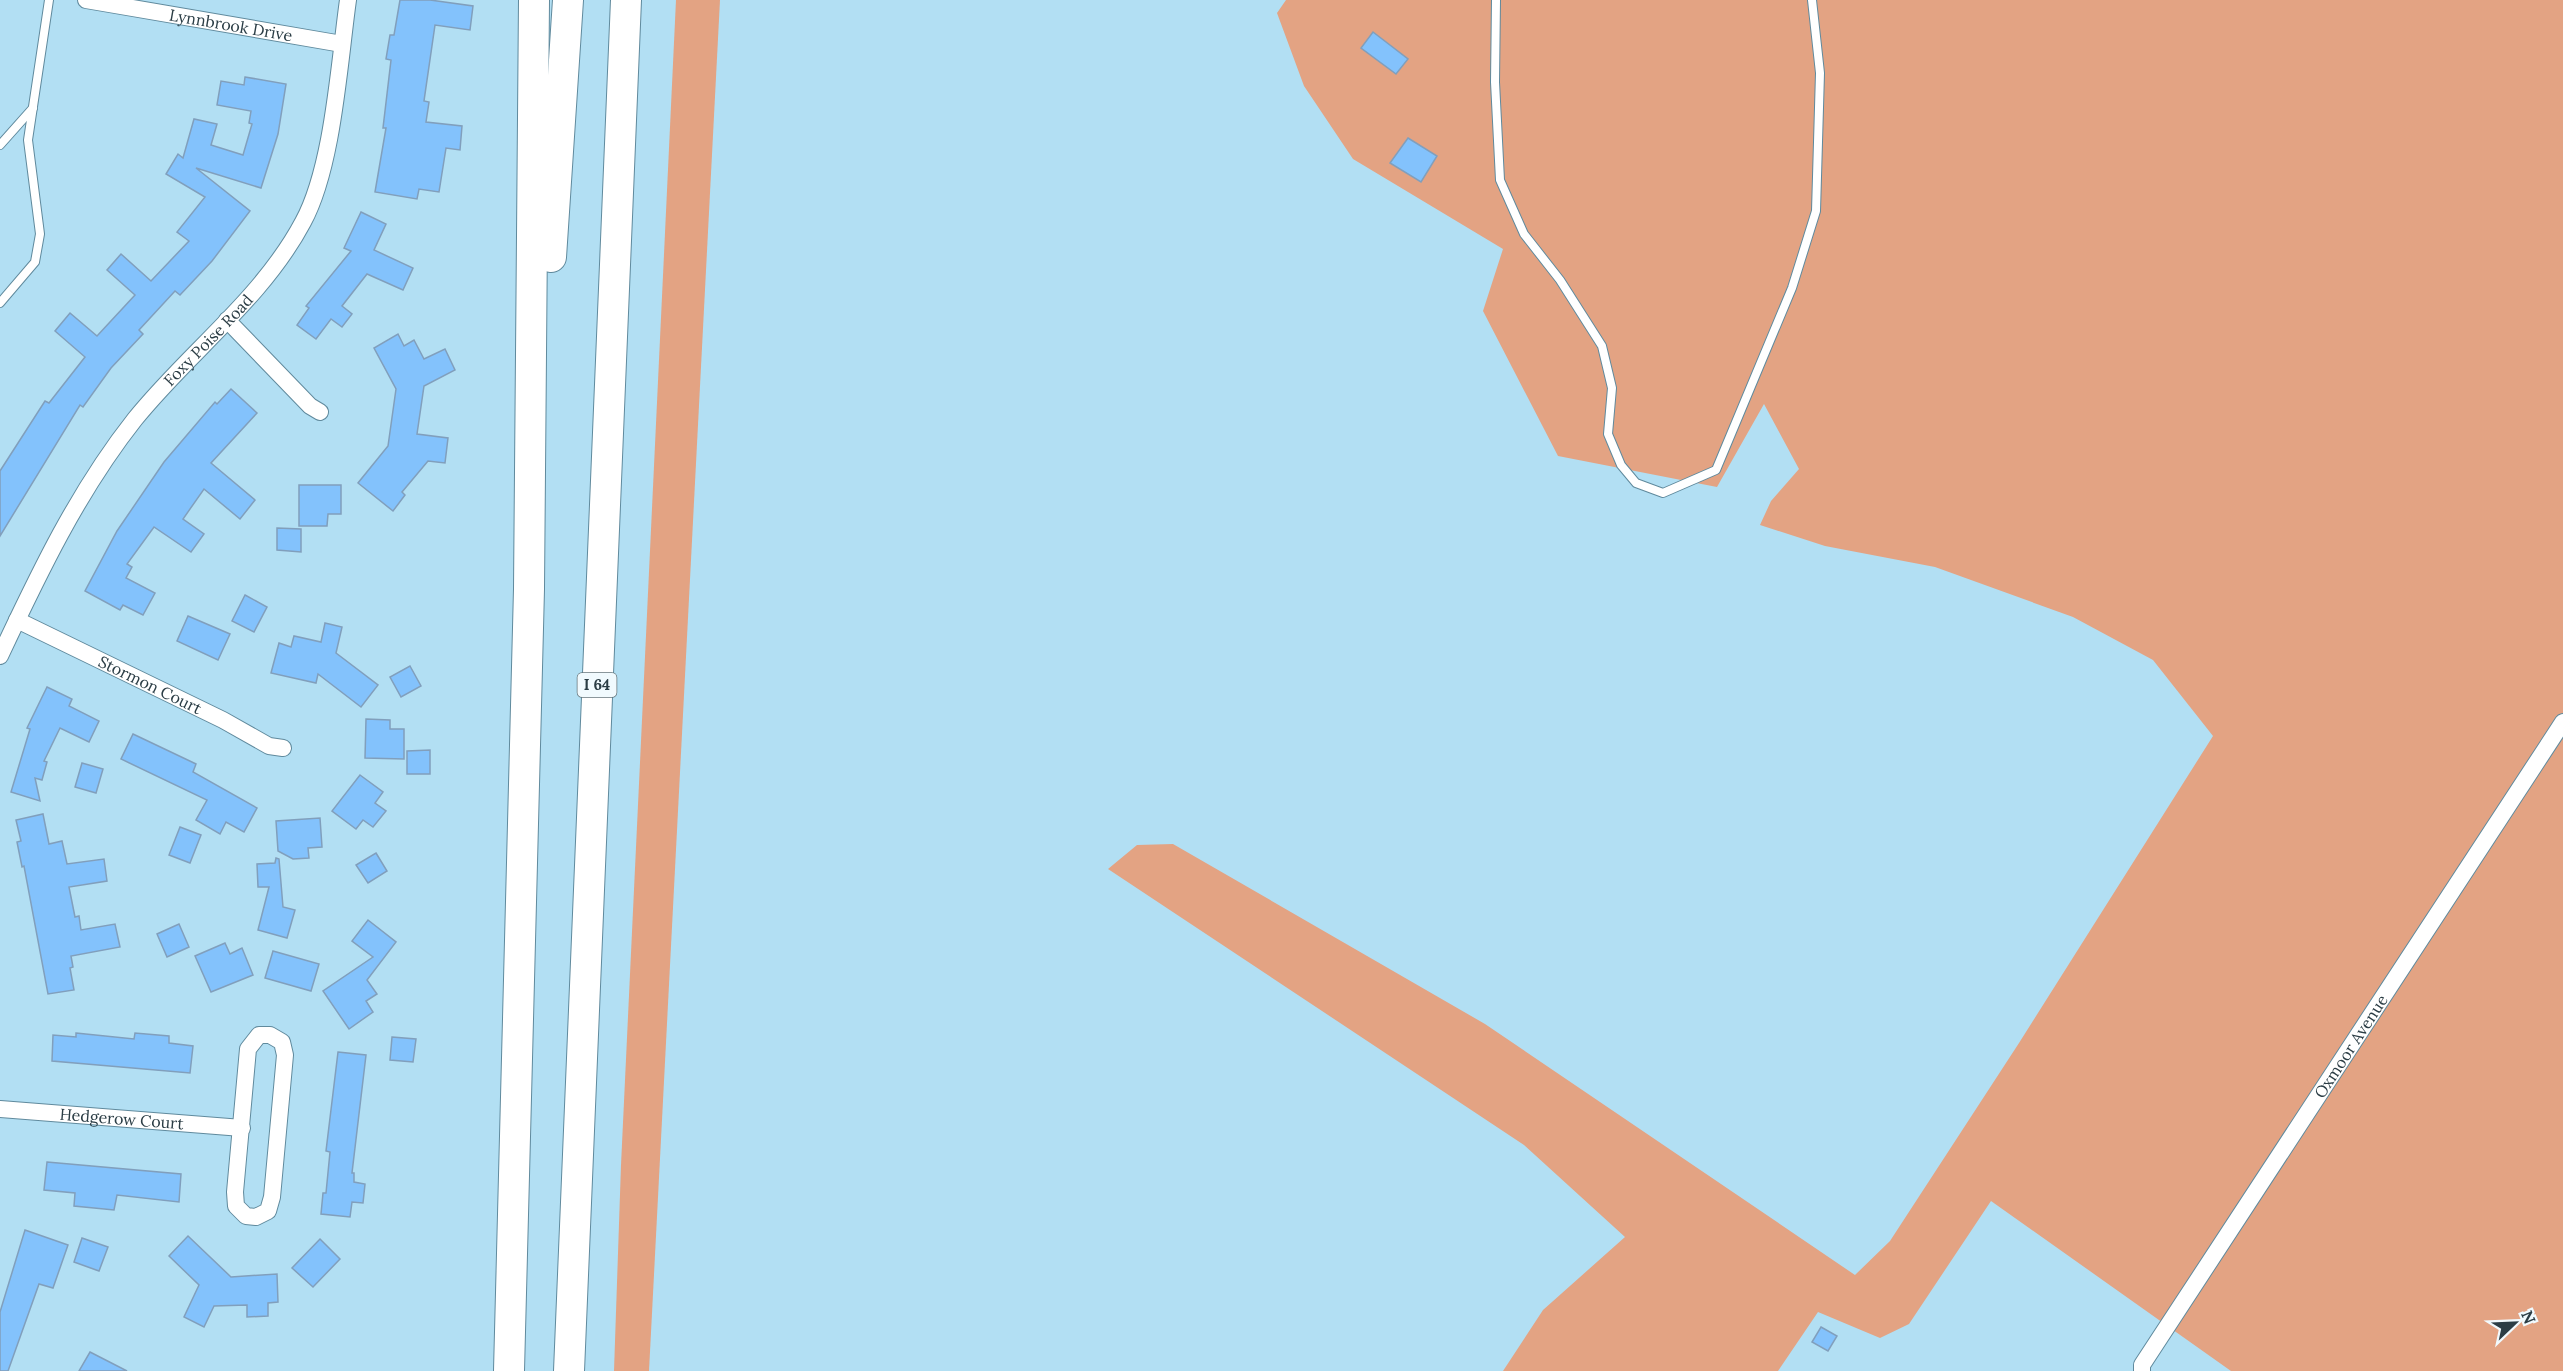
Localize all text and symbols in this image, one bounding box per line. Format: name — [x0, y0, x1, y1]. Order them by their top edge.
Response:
street label: Lynnbrook Drive — [168, 4, 294, 45]
street label: Foxy Poise Road — [159, 290, 257, 390]
street label: Stormon Court — [95, 651, 206, 719]
road number: I 64 — [578, 673, 616, 697]
street label: Oxmoor Avenue — [2310, 990, 2392, 1102]
street label: Hedgerow Court — [59, 1104, 185, 1133]
north arrow — [2485, 1293, 2545, 1353]
text: N — [2517, 1308, 2540, 1327]

